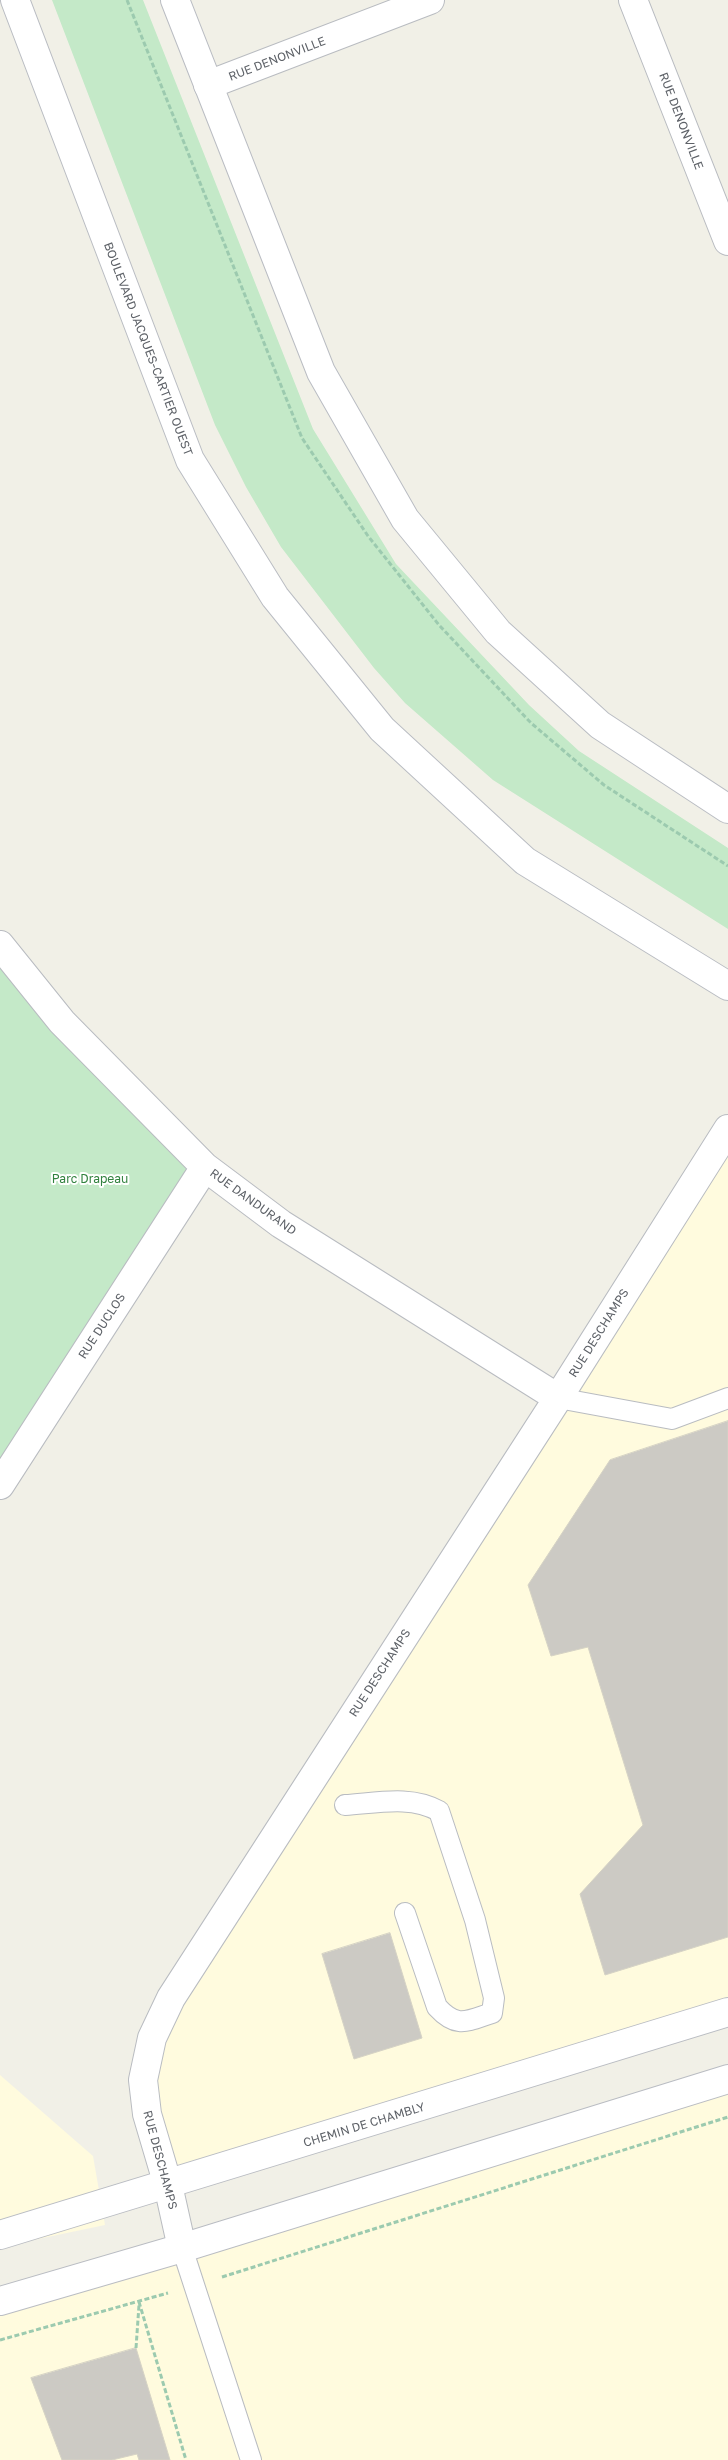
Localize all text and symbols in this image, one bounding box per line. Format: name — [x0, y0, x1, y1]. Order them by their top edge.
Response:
street label: RUE DENONVILLE — [226, 34, 328, 84]
street label: RUE DENONVILLE — [656, 70, 706, 172]
street label: BOULEVARD JACQUES-CARTIER OUEST — [101, 240, 195, 458]
street label: RUE DANDURAND — [207, 1166, 299, 1238]
park label: Parc Drapeau — [52, 1172, 128, 1186]
street label: RUE DESCHAMPS — [566, 1286, 632, 1380]
street label: RUE DUCLOS — [75, 1290, 129, 1362]
street label: RUE DESCHAMPS — [346, 1626, 414, 1720]
street label: CHEMIN DE CHAMBLY — [302, 2100, 426, 2150]
street label: RUE DESCHAMPS — [140, 2109, 180, 2211]

